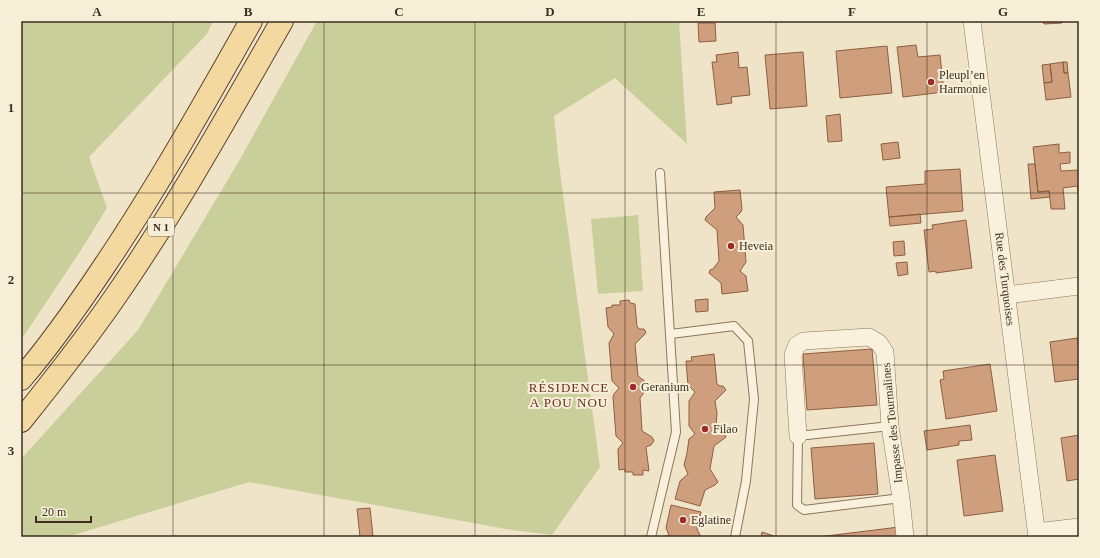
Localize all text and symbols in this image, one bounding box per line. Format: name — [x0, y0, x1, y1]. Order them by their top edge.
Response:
text: A — [92, 4, 102, 19]
text: B — [244, 4, 253, 19]
text: C — [394, 4, 404, 19]
text: D — [545, 4, 555, 19]
text: E — [697, 4, 705, 19]
text: F — [848, 4, 856, 19]
text: G — [998, 4, 1008, 19]
place label: Pleupl’en Harmonie — [939, 68, 987, 96]
marker: Pleupl’en Harmonie — [926, 77, 936, 87]
text: 1 — [8, 100, 14, 115]
road number: N 1 — [148, 218, 174, 236]
street label: Rue des Turquoises — [992, 231, 1018, 327]
place label: Heveia — [739, 239, 774, 253]
marker: Heveia — [726, 241, 736, 251]
text: 2 — [8, 272, 14, 287]
street label: Impasse des Tourmalines — [879, 362, 905, 484]
district label: RÉSIDENCE A POU NOU — [529, 380, 609, 410]
place label: Geranium — [641, 380, 690, 394]
marker: Geranium — [628, 382, 638, 392]
place label: Filao — [713, 422, 738, 436]
marker: Filao — [700, 424, 710, 434]
text: 3 — [8, 443, 15, 458]
scale bar — [36, 498, 91, 524]
text: 20 m — [42, 505, 67, 519]
place label: Eglatine — [691, 513, 731, 527]
marker: Eglatine — [678, 515, 688, 525]

